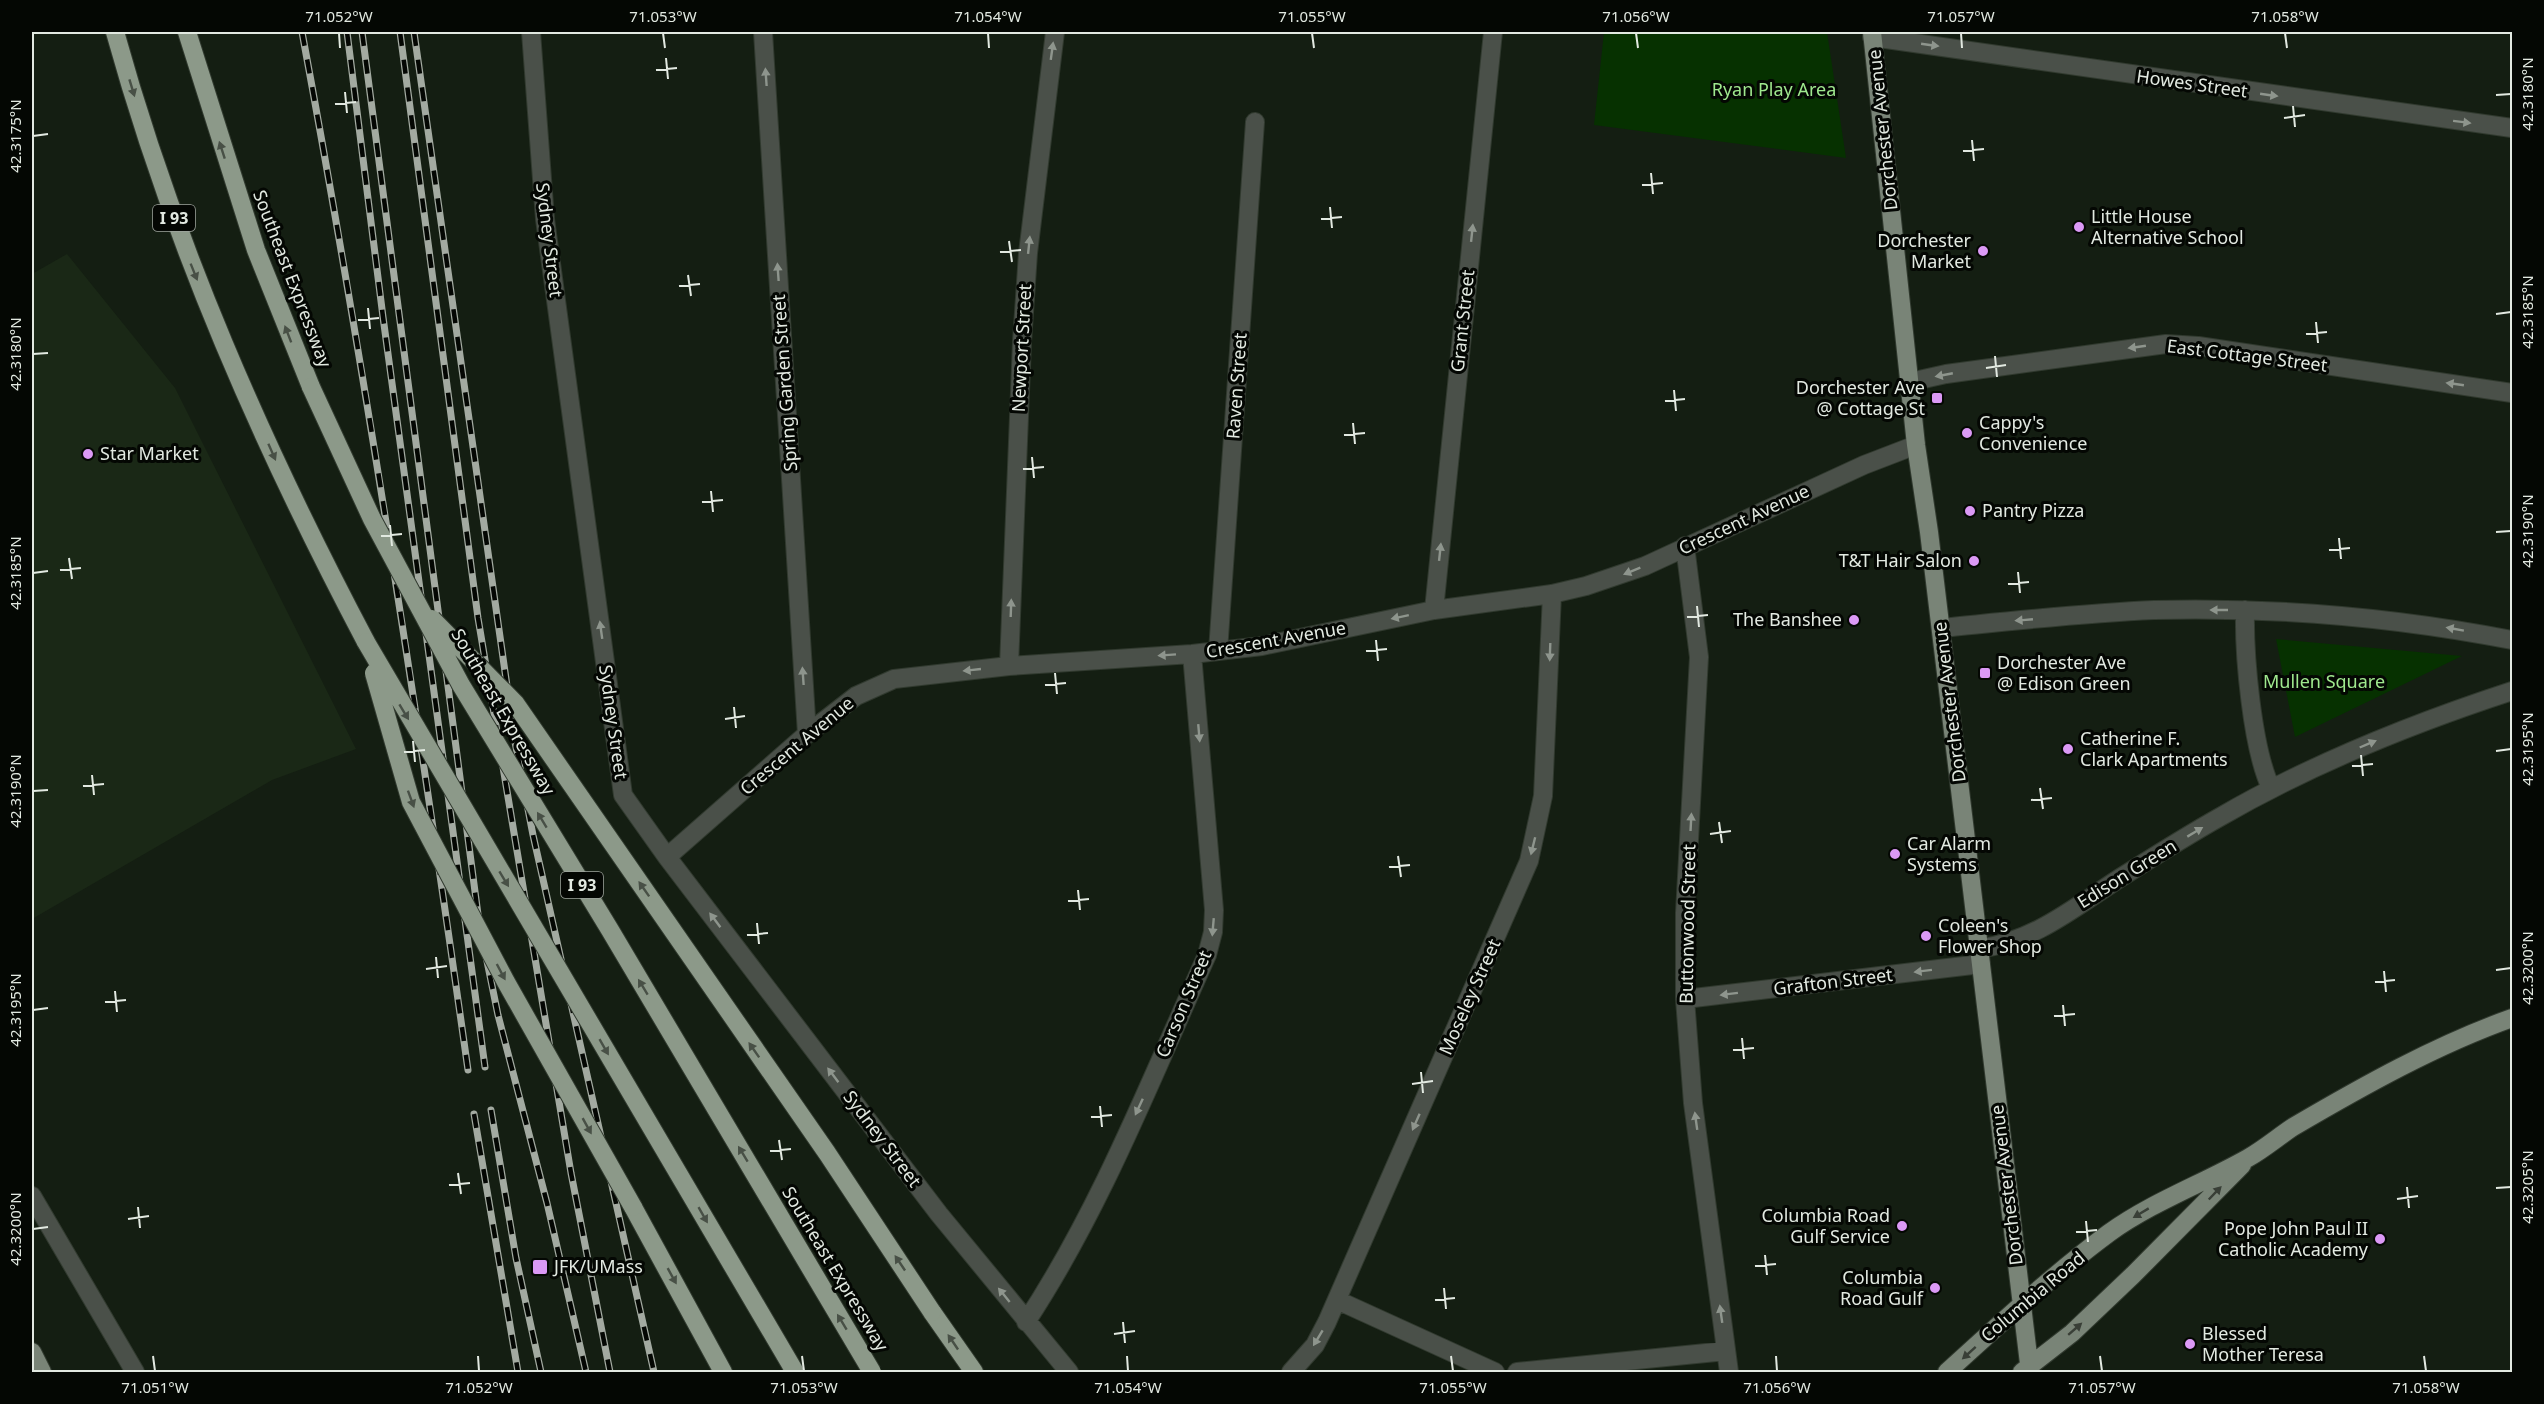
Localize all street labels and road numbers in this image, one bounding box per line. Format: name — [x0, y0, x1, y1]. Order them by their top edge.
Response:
street label: Dorchester Avenue — [1862, 48, 1902, 212]
street label: Howes Street — [2135, 63, 2250, 103]
street label: Sydney Street — [531, 181, 569, 299]
street label: Southeast Expressway — [248, 187, 338, 371]
road number: I 93 — [153, 205, 195, 231]
street label: Grant Street — [1445, 268, 1479, 373]
street label: Newport Street — [1006, 283, 1036, 413]
street label: Spring Garden Street — [766, 293, 802, 472]
street label: Raven Street — [1220, 331, 1252, 440]
street label: East Cottage Street — [2166, 333, 2329, 377]
street label: Crescent Avenue — [1674, 478, 1813, 560]
street label: Crescent Avenue — [1204, 615, 1348, 663]
street label: Dorchester Avenue — [1927, 620, 1971, 784]
street label: Southeast Expressway — [446, 624, 562, 800]
street label: Sydney Street — [594, 663, 634, 781]
street label: Crescent Avenue — [734, 691, 858, 800]
street label: Edison Green — [2072, 833, 2181, 913]
street label: Buttonwood Street — [1674, 843, 1700, 1004]
road number: I 93 — [561, 872, 603, 898]
street label: Moseley Street — [1433, 934, 1506, 1058]
street label: Carson Street — [1150, 946, 1217, 1061]
street label: Grafton Street — [1772, 962, 1894, 1000]
street label: Sydney Street — [839, 1085, 927, 1192]
street label: Dorchester Avenue — [1984, 1103, 2028, 1267]
street label: Southeast Expressway — [777, 1182, 895, 1356]
street label: Columbia Road — [1975, 1246, 2089, 1347]

